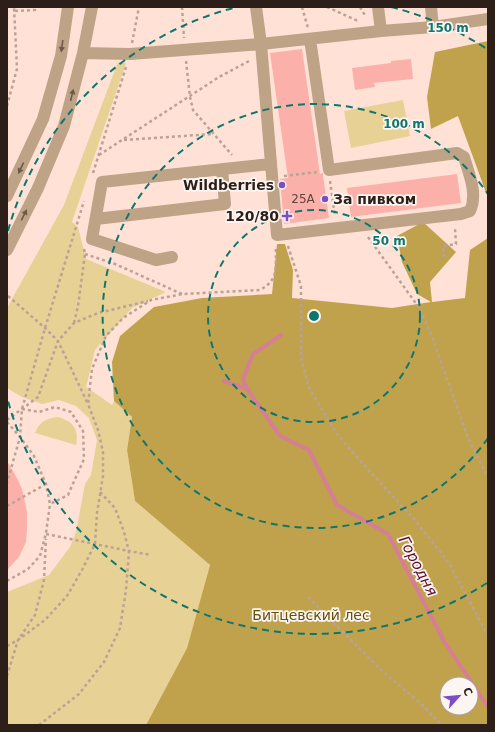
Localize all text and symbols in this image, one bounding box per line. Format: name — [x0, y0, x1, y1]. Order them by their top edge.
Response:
text: 150 m — [427, 21, 469, 35]
one-way arrow — [59, 40, 65, 52]
one-way arrow — [69, 89, 75, 101]
text: 100 m — [383, 117, 425, 131]
one-way arrow — [17, 163, 23, 175]
place label: Wildberries — [183, 177, 274, 193]
marker: Wildberries — [277, 180, 287, 190]
place label: За пивком — [333, 191, 416, 207]
house number: 25А — [291, 192, 316, 206]
marker: За пивком — [320, 194, 330, 204]
place label: 120/80 — [225, 208, 279, 224]
one-way arrow — [21, 210, 27, 221]
marker: 120/80 — [282, 211, 292, 221]
text: 50 m — [372, 234, 406, 248]
centre of rings — [307, 309, 321, 323]
water label: Городня — [395, 533, 441, 599]
park label: Битцевский лес — [252, 607, 370, 623]
north arrow — [439, 676, 479, 716]
text: С — [460, 685, 475, 698]

